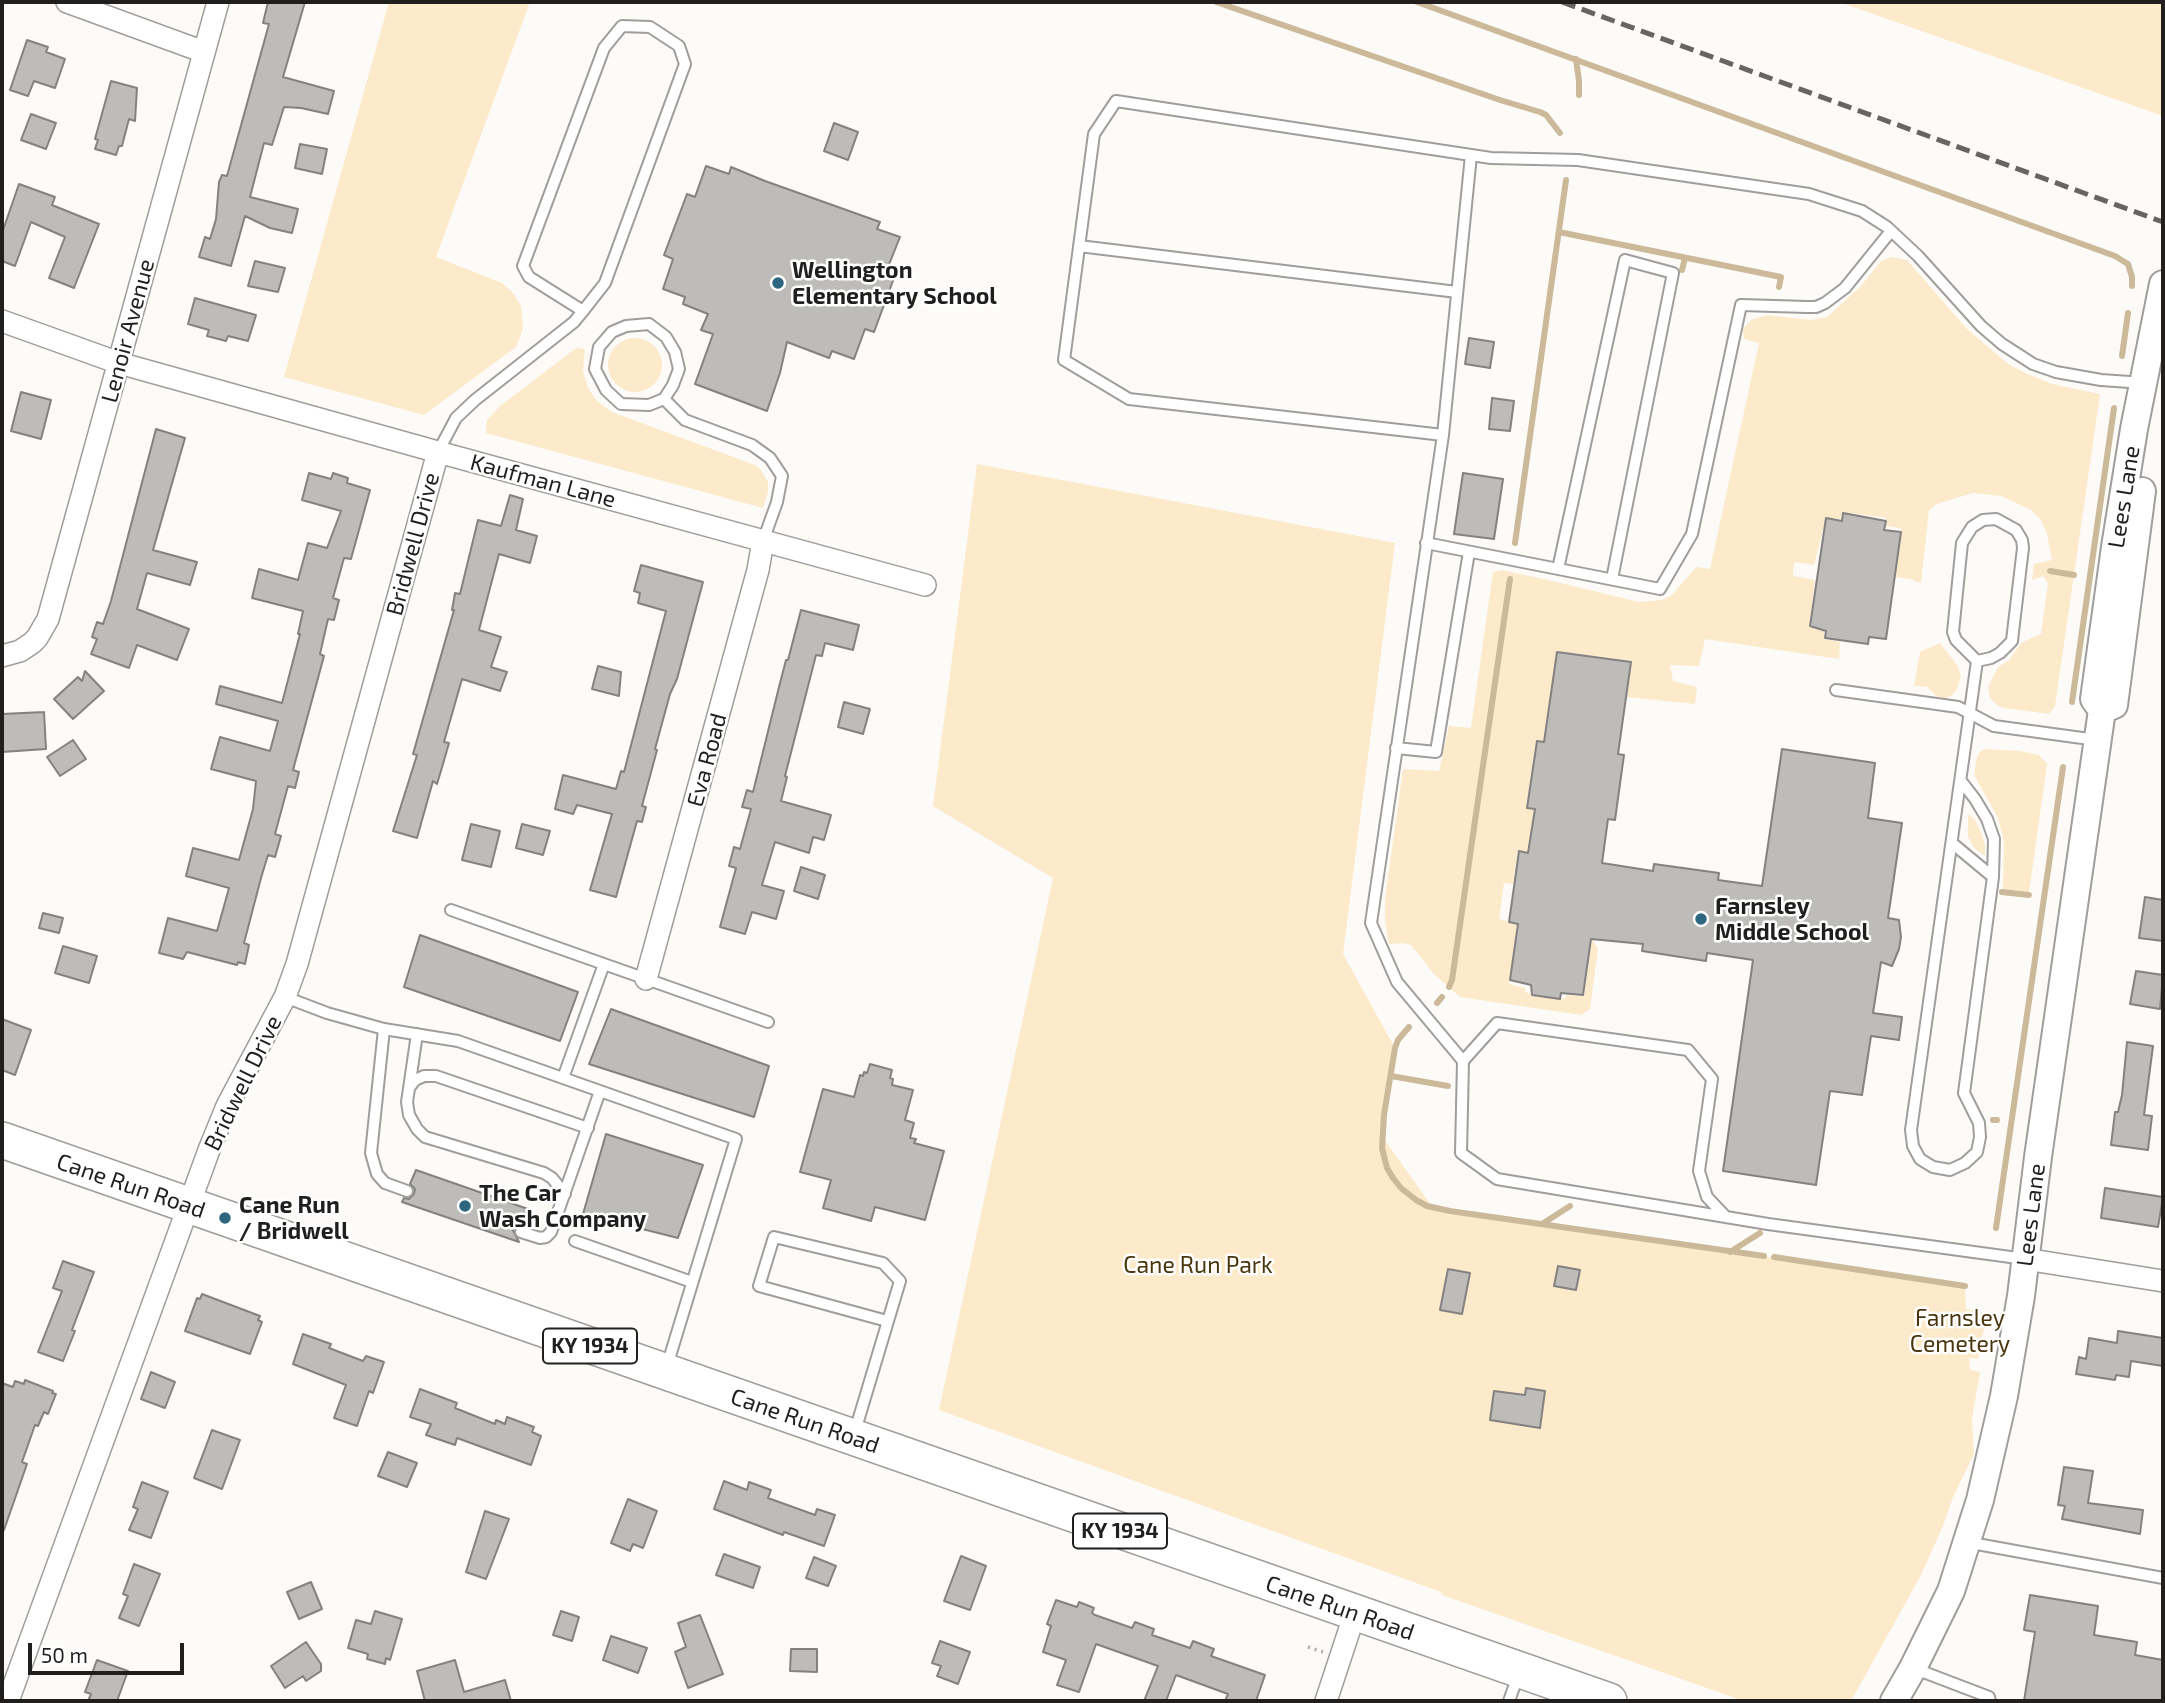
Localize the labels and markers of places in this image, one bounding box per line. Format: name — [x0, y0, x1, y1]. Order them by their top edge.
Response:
place label: Wellington Elementary School — [792, 256, 997, 310]
marker: Wellington Elementary School — [770, 275, 786, 291]
place label: Farnsley Middle School — [1715, 892, 1869, 946]
marker: Farnsley Middle School — [1693, 911, 1709, 927]
place label: The Car Wash Company — [479, 1179, 646, 1233]
place label: Cane Run / Bridwell — [239, 1191, 349, 1245]
marker: The Car Wash Company — [457, 1198, 473, 1214]
marker: Cane Run / Bridwell — [217, 1210, 233, 1226]

